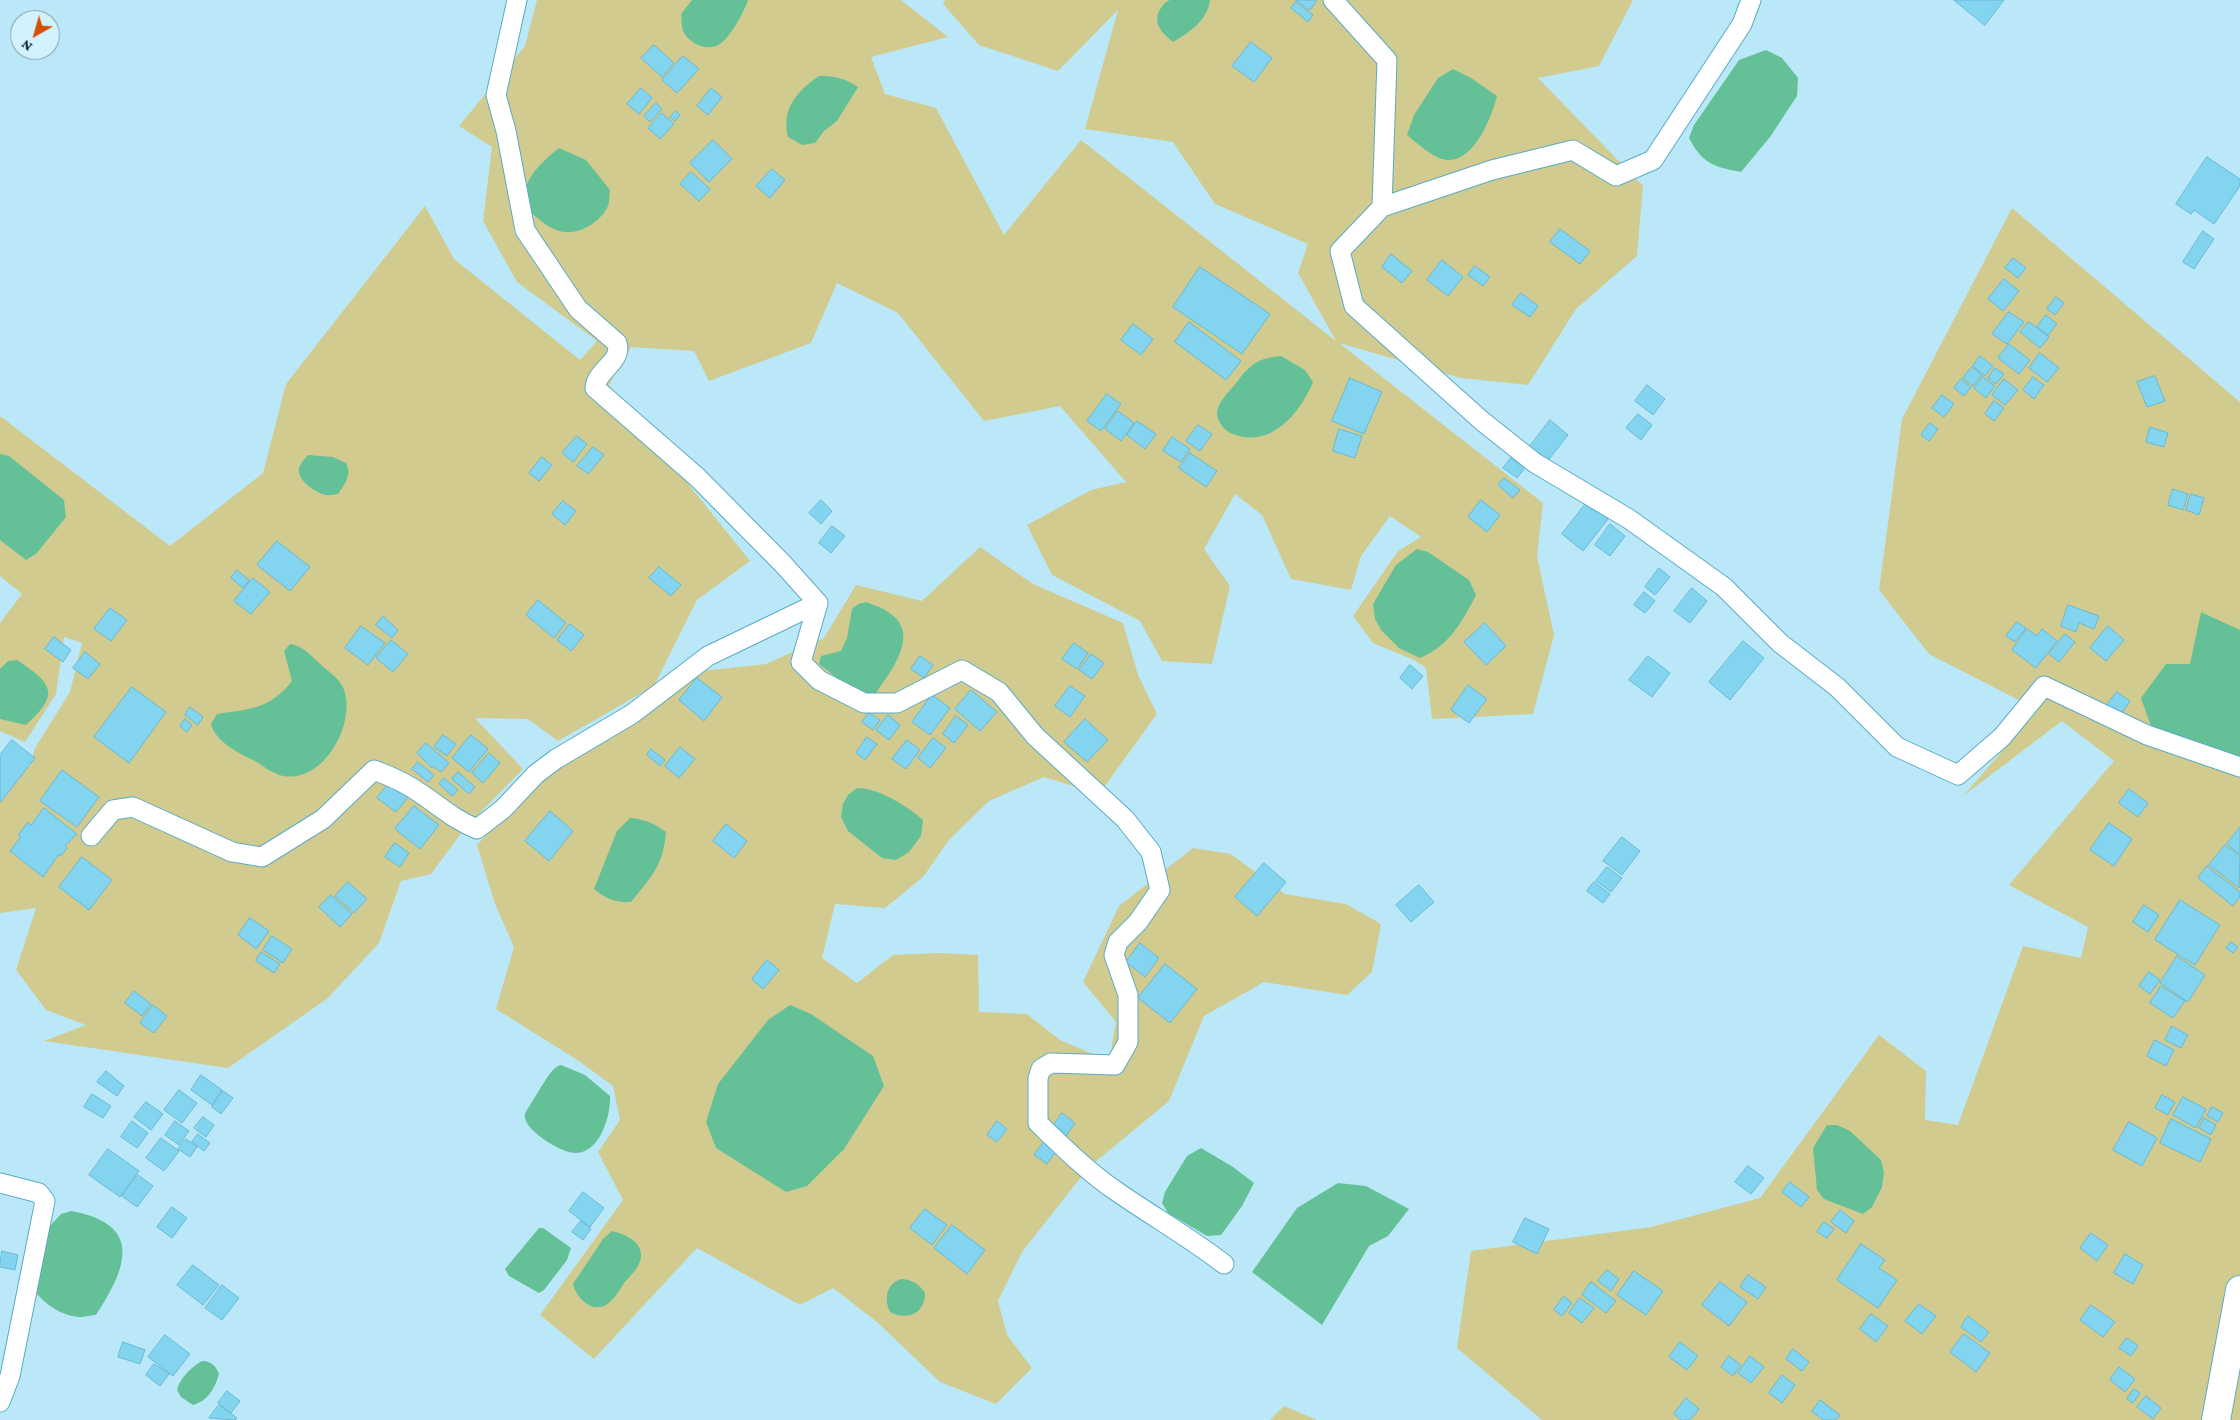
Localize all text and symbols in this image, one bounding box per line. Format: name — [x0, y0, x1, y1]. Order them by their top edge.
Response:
north arrow — [10, 10, 60, 60]
text: N — [18, 37, 35, 55]

